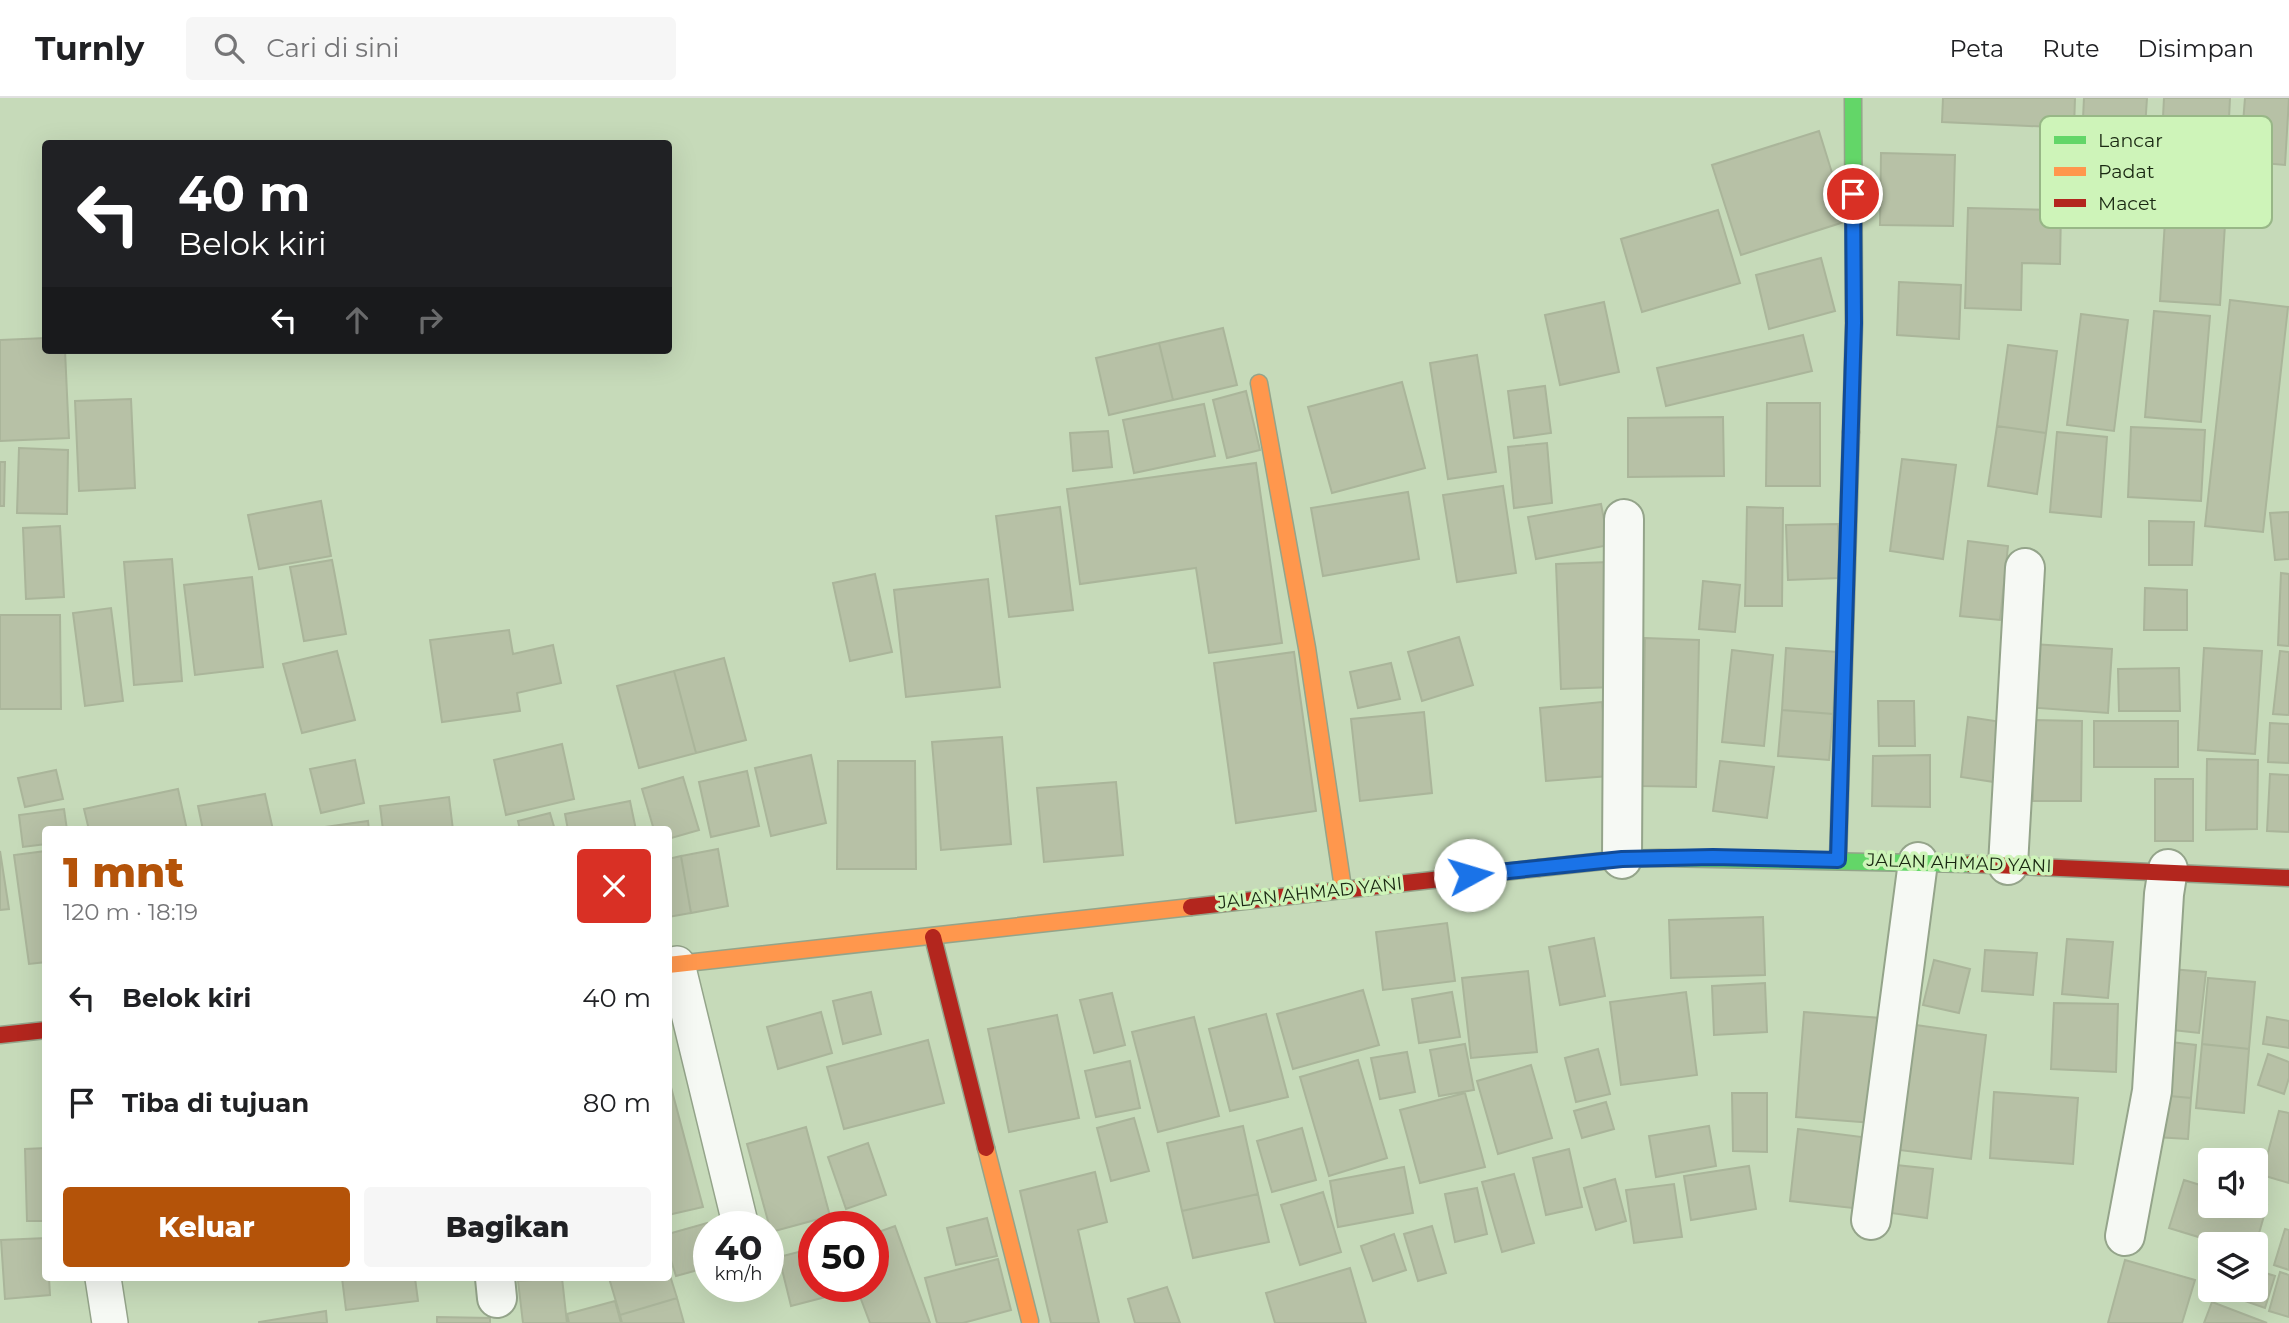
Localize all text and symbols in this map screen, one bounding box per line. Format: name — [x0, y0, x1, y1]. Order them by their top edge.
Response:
search box — [186, 17, 676, 80]
text: Turnly — [35, 28, 144, 68]
icon: search — [210, 29, 248, 67]
text: Cari di sini — [266, 32, 400, 64]
text: Peta — [1949, 34, 2004, 63]
text: Rute — [2042, 34, 2100, 63]
text: Disimpan — [2138, 34, 2254, 63]
legend — [2040, 116, 2272, 228]
text: Lancar — [2098, 129, 2163, 152]
text: Padat — [2098, 160, 2155, 183]
text: 40 m — [178, 164, 310, 223]
pin — [1823, 164, 1883, 224]
icon: left — [63, 168, 154, 259]
icon: arrive — [1834, 175, 1872, 213]
text: Macet — [2098, 192, 2157, 215]
text: Belok kiri — [178, 224, 327, 263]
icon: left — [265, 301, 303, 339]
icon: ahead — [338, 301, 376, 339]
icon: right — [411, 301, 449, 339]
position arrow — [1433, 838, 1507, 912]
text: 1 mnt — [63, 846, 184, 898]
button: close — [577, 849, 651, 923]
street label: JALAN AHMAD YANI — [1865, 849, 2052, 877]
street label: JALAN AHMAD YANI — [1216, 872, 1403, 914]
text: 120 m · 18:19 — [63, 898, 198, 926]
icon: left — [63, 979, 101, 1017]
text: Belok kiri — [122, 982, 251, 1014]
text: 40 m — [582, 982, 651, 1014]
icon: arrive — [63, 1084, 101, 1122]
text: Tiba di tujuan — [122, 1087, 309, 1119]
text: 80 m — [583, 1087, 651, 1119]
map controls — [2198, 1148, 2268, 1302]
button: sound — [2198, 1148, 2268, 1218]
button: Keluar — [63, 1187, 350, 1267]
button: Bagikan — [364, 1187, 651, 1267]
speed limit sign: 50 — [798, 1211, 889, 1302]
text: 40 — [715, 1226, 762, 1269]
button: layers — [2198, 1232, 2268, 1302]
text: km/h — [714, 1263, 763, 1285]

